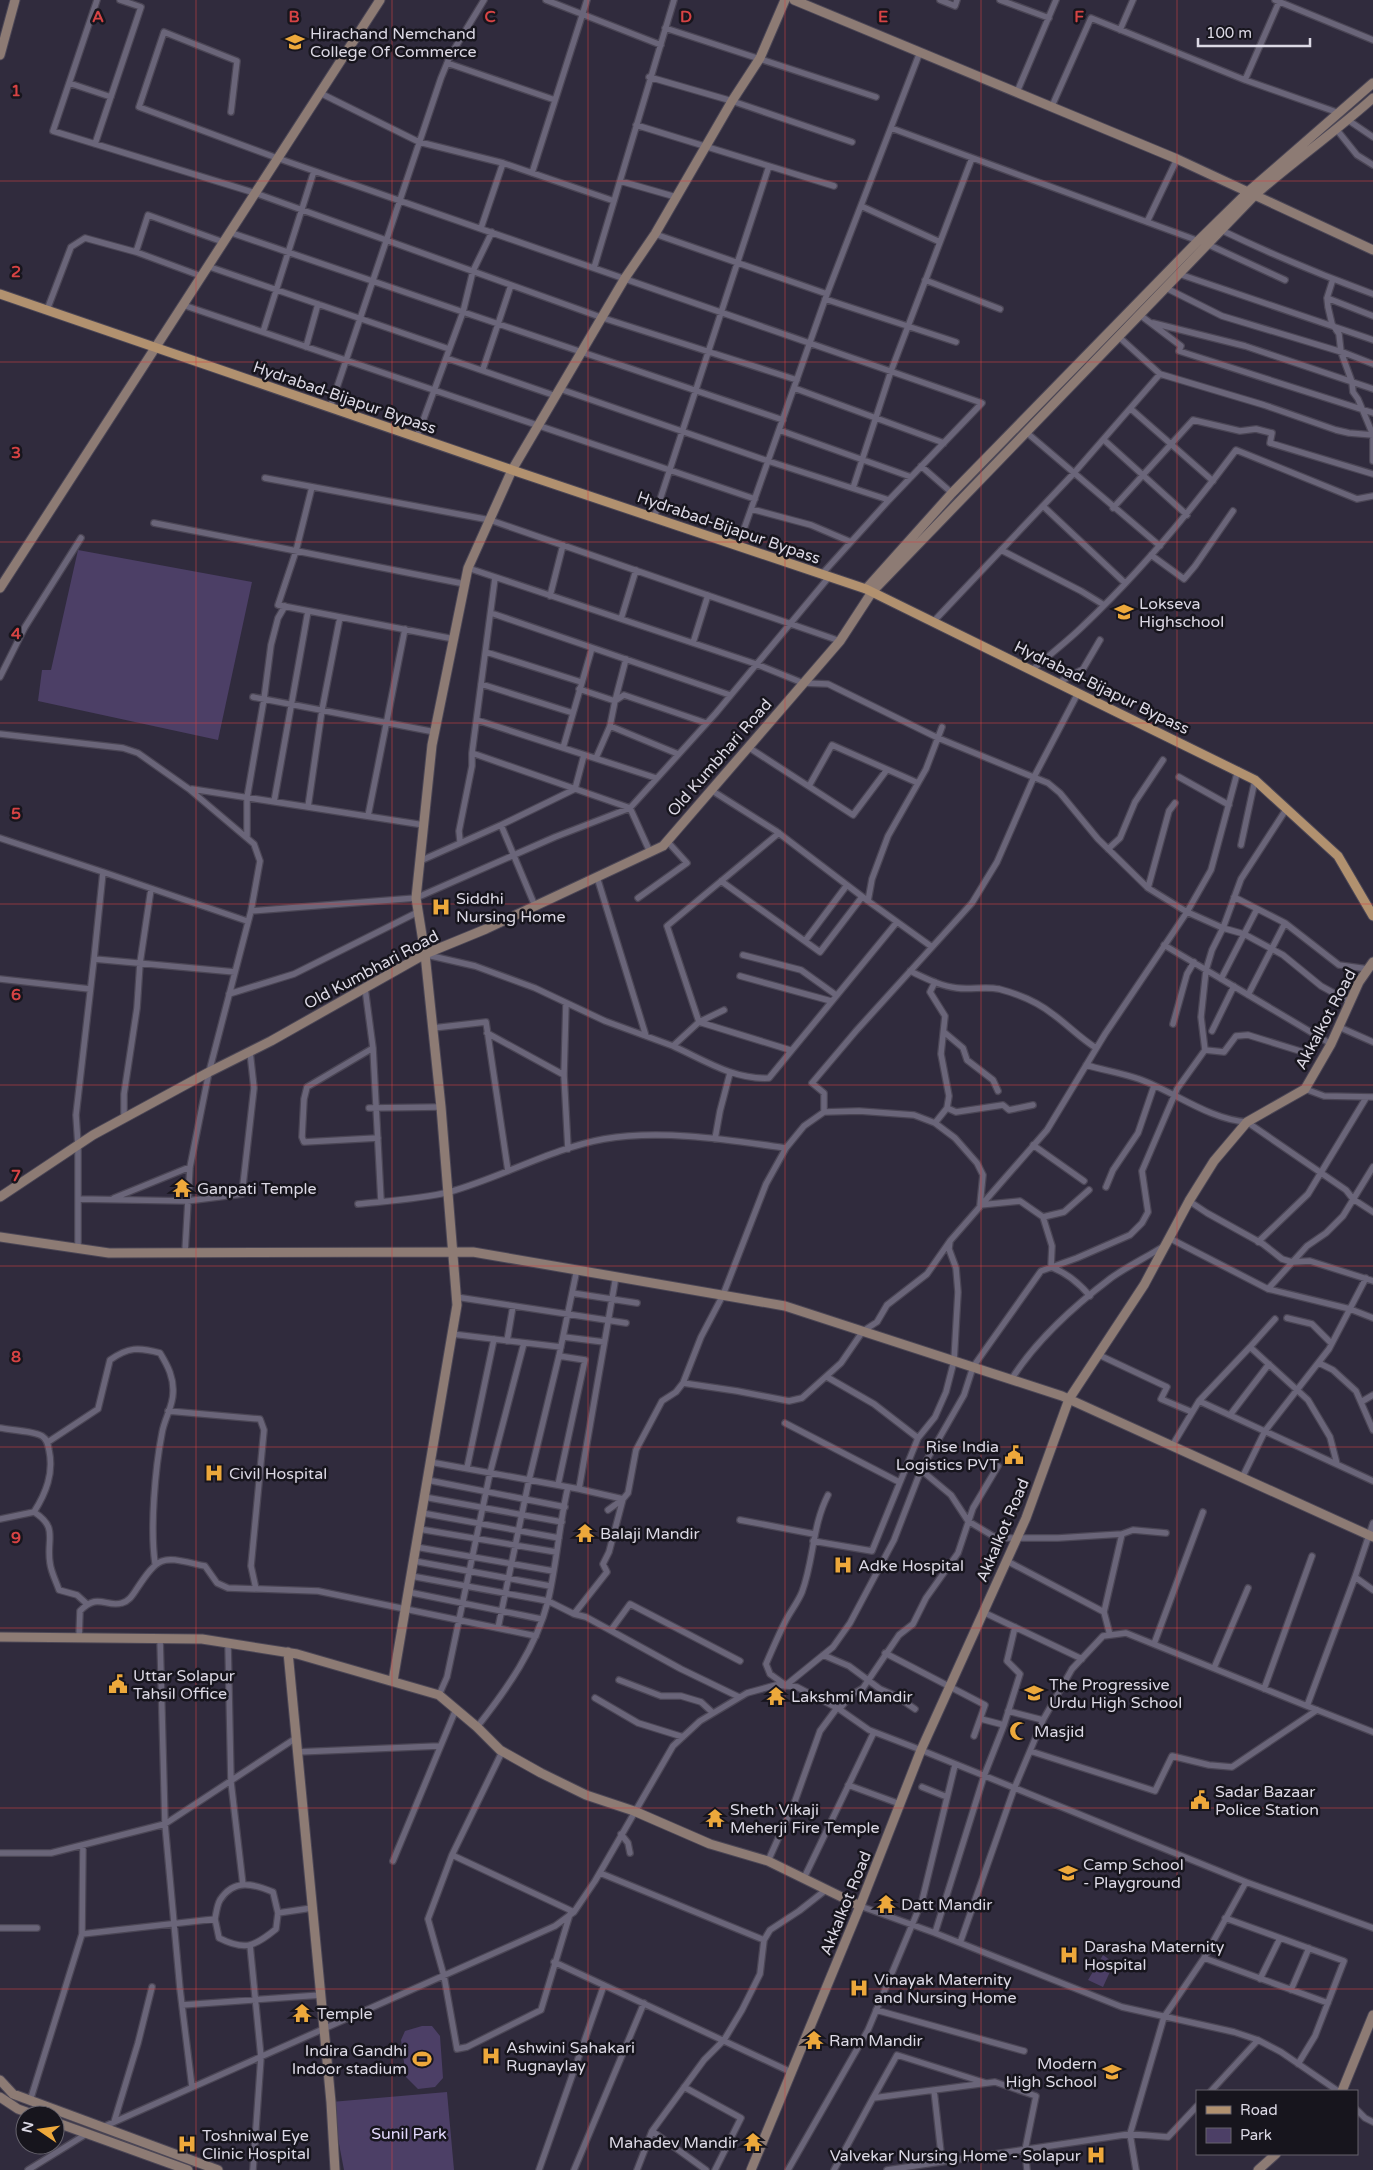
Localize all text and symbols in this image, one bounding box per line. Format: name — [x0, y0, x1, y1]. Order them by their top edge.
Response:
text: A — [92, 7, 104, 27]
text: B — [288, 7, 300, 27]
text: C — [484, 7, 496, 27]
text: D — [680, 7, 692, 27]
text: E — [878, 7, 888, 27]
text: F — [1074, 7, 1084, 27]
scale bar — [1198, 15, 1310, 47]
place label: Hirachand Nemchand College Of Commerce — [310, 24, 477, 62]
text: 100 m — [1206, 24, 1252, 42]
school or university icon: Hirachand Nemchand College Of Commerce — [284, 31, 306, 53]
text: 1 — [11, 81, 21, 101]
text: 2 — [11, 262, 21, 282]
street label: Hydrabad-Bijapur Bypass — [250, 357, 439, 439]
text: 3 — [11, 443, 21, 463]
street label: Hydrabad-Bijapur Bypass — [634, 487, 823, 569]
place label: Lokseva Highschool — [1139, 594, 1224, 632]
school or university icon: Lokseva Highschool — [1113, 601, 1135, 623]
text: 4 — [11, 624, 21, 644]
street label: Hydrabad-Bijapur Bypass — [1011, 637, 1192, 739]
street label: Old Kumbhari Road — [663, 695, 776, 821]
text: 5 — [11, 804, 21, 824]
place label: Siddhi Nursing Home — [456, 889, 566, 927]
hospital icon: Siddhi Nursing Home — [430, 896, 452, 918]
street label: Old Kumbhari Road — [301, 926, 442, 1014]
street label: Akkalkot Road — [1291, 966, 1361, 1073]
text: 6 — [11, 985, 21, 1005]
text: 7 — [11, 1166, 21, 1186]
temple icon: Ganpati Temple — [171, 1177, 193, 1199]
place label: Ganpati Temple — [197, 1179, 317, 1199]
text: 8 — [11, 1347, 21, 1367]
place label: Rise India Logistics PVT — [896, 1437, 999, 1475]
public building icon: Rise India Logistics PVT — [1003, 1444, 1025, 1466]
hospital icon: Civil Hospital — [203, 1462, 225, 1484]
place label: Civil Hospital — [229, 1464, 327, 1484]
street label: Akkalkot Road — [972, 1475, 1034, 1585]
temple icon: Balaji Mandir — [574, 1522, 596, 1544]
place label: Balaji Mandir — [600, 1524, 701, 1544]
text: 9 — [11, 1528, 21, 1548]
hospital icon: Adke Hospital — [832, 1554, 854, 1576]
place label: Adke Hospital — [858, 1556, 964, 1576]
place label: Uttar Solapur Tahsil Office — [133, 1666, 236, 1704]
public building icon: Uttar Solapur Tahsil Office — [107, 1673, 129, 1695]
place label: The Progressive Urdu High School — [1049, 1675, 1182, 1713]
school or university icon: The Progressive Urdu High School — [1023, 1682, 1045, 1704]
temple icon: Lakshmi Mandir — [765, 1685, 787, 1707]
place label: Lakshmi Mandir — [791, 1687, 913, 1707]
mosque icon: Masjid — [1008, 1720, 1030, 1742]
place label: Masjid — [1034, 1722, 1084, 1742]
place label: Sadar Bazaar Police Station — [1215, 1782, 1319, 1820]
public building icon: Sadar Bazaar Police Station — [1189, 1789, 1211, 1811]
place label: Sheth Vikaji Meherji Fire Temple — [730, 1800, 880, 1838]
temple icon: Sheth Vikaji Meherji Fire Temple — [704, 1807, 726, 1829]
street label: Akkalkot Road — [816, 1848, 876, 1958]
place label: Camp School - Playground — [1083, 1855, 1184, 1893]
school or university icon: Camp School - Playground — [1057, 1862, 1079, 1884]
temple icon: Datt Mandir — [875, 1893, 897, 1915]
place label: Datt Mandir — [901, 1895, 993, 1915]
place label: Darasha Maternity Hospital — [1084, 1937, 1225, 1975]
hospital icon: Darasha Maternity Hospital — [1058, 1944, 1080, 1966]
place label: Vinayak Maternity and Nursing Home — [874, 1970, 1017, 2008]
hospital icon: Vinayak Maternity and Nursing Home — [848, 1977, 870, 1999]
temple icon: Temple — [291, 2002, 313, 2024]
place label: Temple — [317, 2004, 373, 2024]
temple icon: Ram Mandir — [803, 2029, 825, 2051]
place label: Ram Mandir — [829, 2031, 924, 2051]
place label: Ashwini Sahakari Rugnaylay — [506, 2038, 635, 2076]
place label: Indira Gandhi Indoor stadium — [292, 2041, 407, 2079]
hospital icon: Ashwini Sahakari Rugnaylay — [480, 2045, 502, 2067]
sports icon: Indira Gandhi Indoor stadium — [411, 2048, 433, 2070]
place label: Modern High School — [1006, 2054, 1097, 2092]
school or university icon: Modern High School — [1101, 2061, 1123, 2083]
legend — [1196, 2090, 1358, 2155]
text: Road — [1240, 2101, 1278, 2119]
north arrow — [15, 2105, 65, 2155]
text: N — [18, 2120, 37, 2135]
park label: Sunil Park — [371, 2124, 447, 2144]
place label: Toshniwal Eye Clinic Hospital — [202, 2126, 310, 2164]
text: Park — [1240, 2126, 1272, 2144]
temple icon: Mahadev Mandir — [742, 2131, 764, 2153]
hospital icon: Toshniwal Eye Clinic Hospital — [176, 2133, 198, 2155]
place label: Mahadev Mandir — [609, 2133, 739, 2153]
hospital icon: Valvekar Nursing Home - Solapur — [1085, 2144, 1107, 2166]
place label: Valvekar Nursing Home - Solapur — [830, 2146, 1082, 2166]

